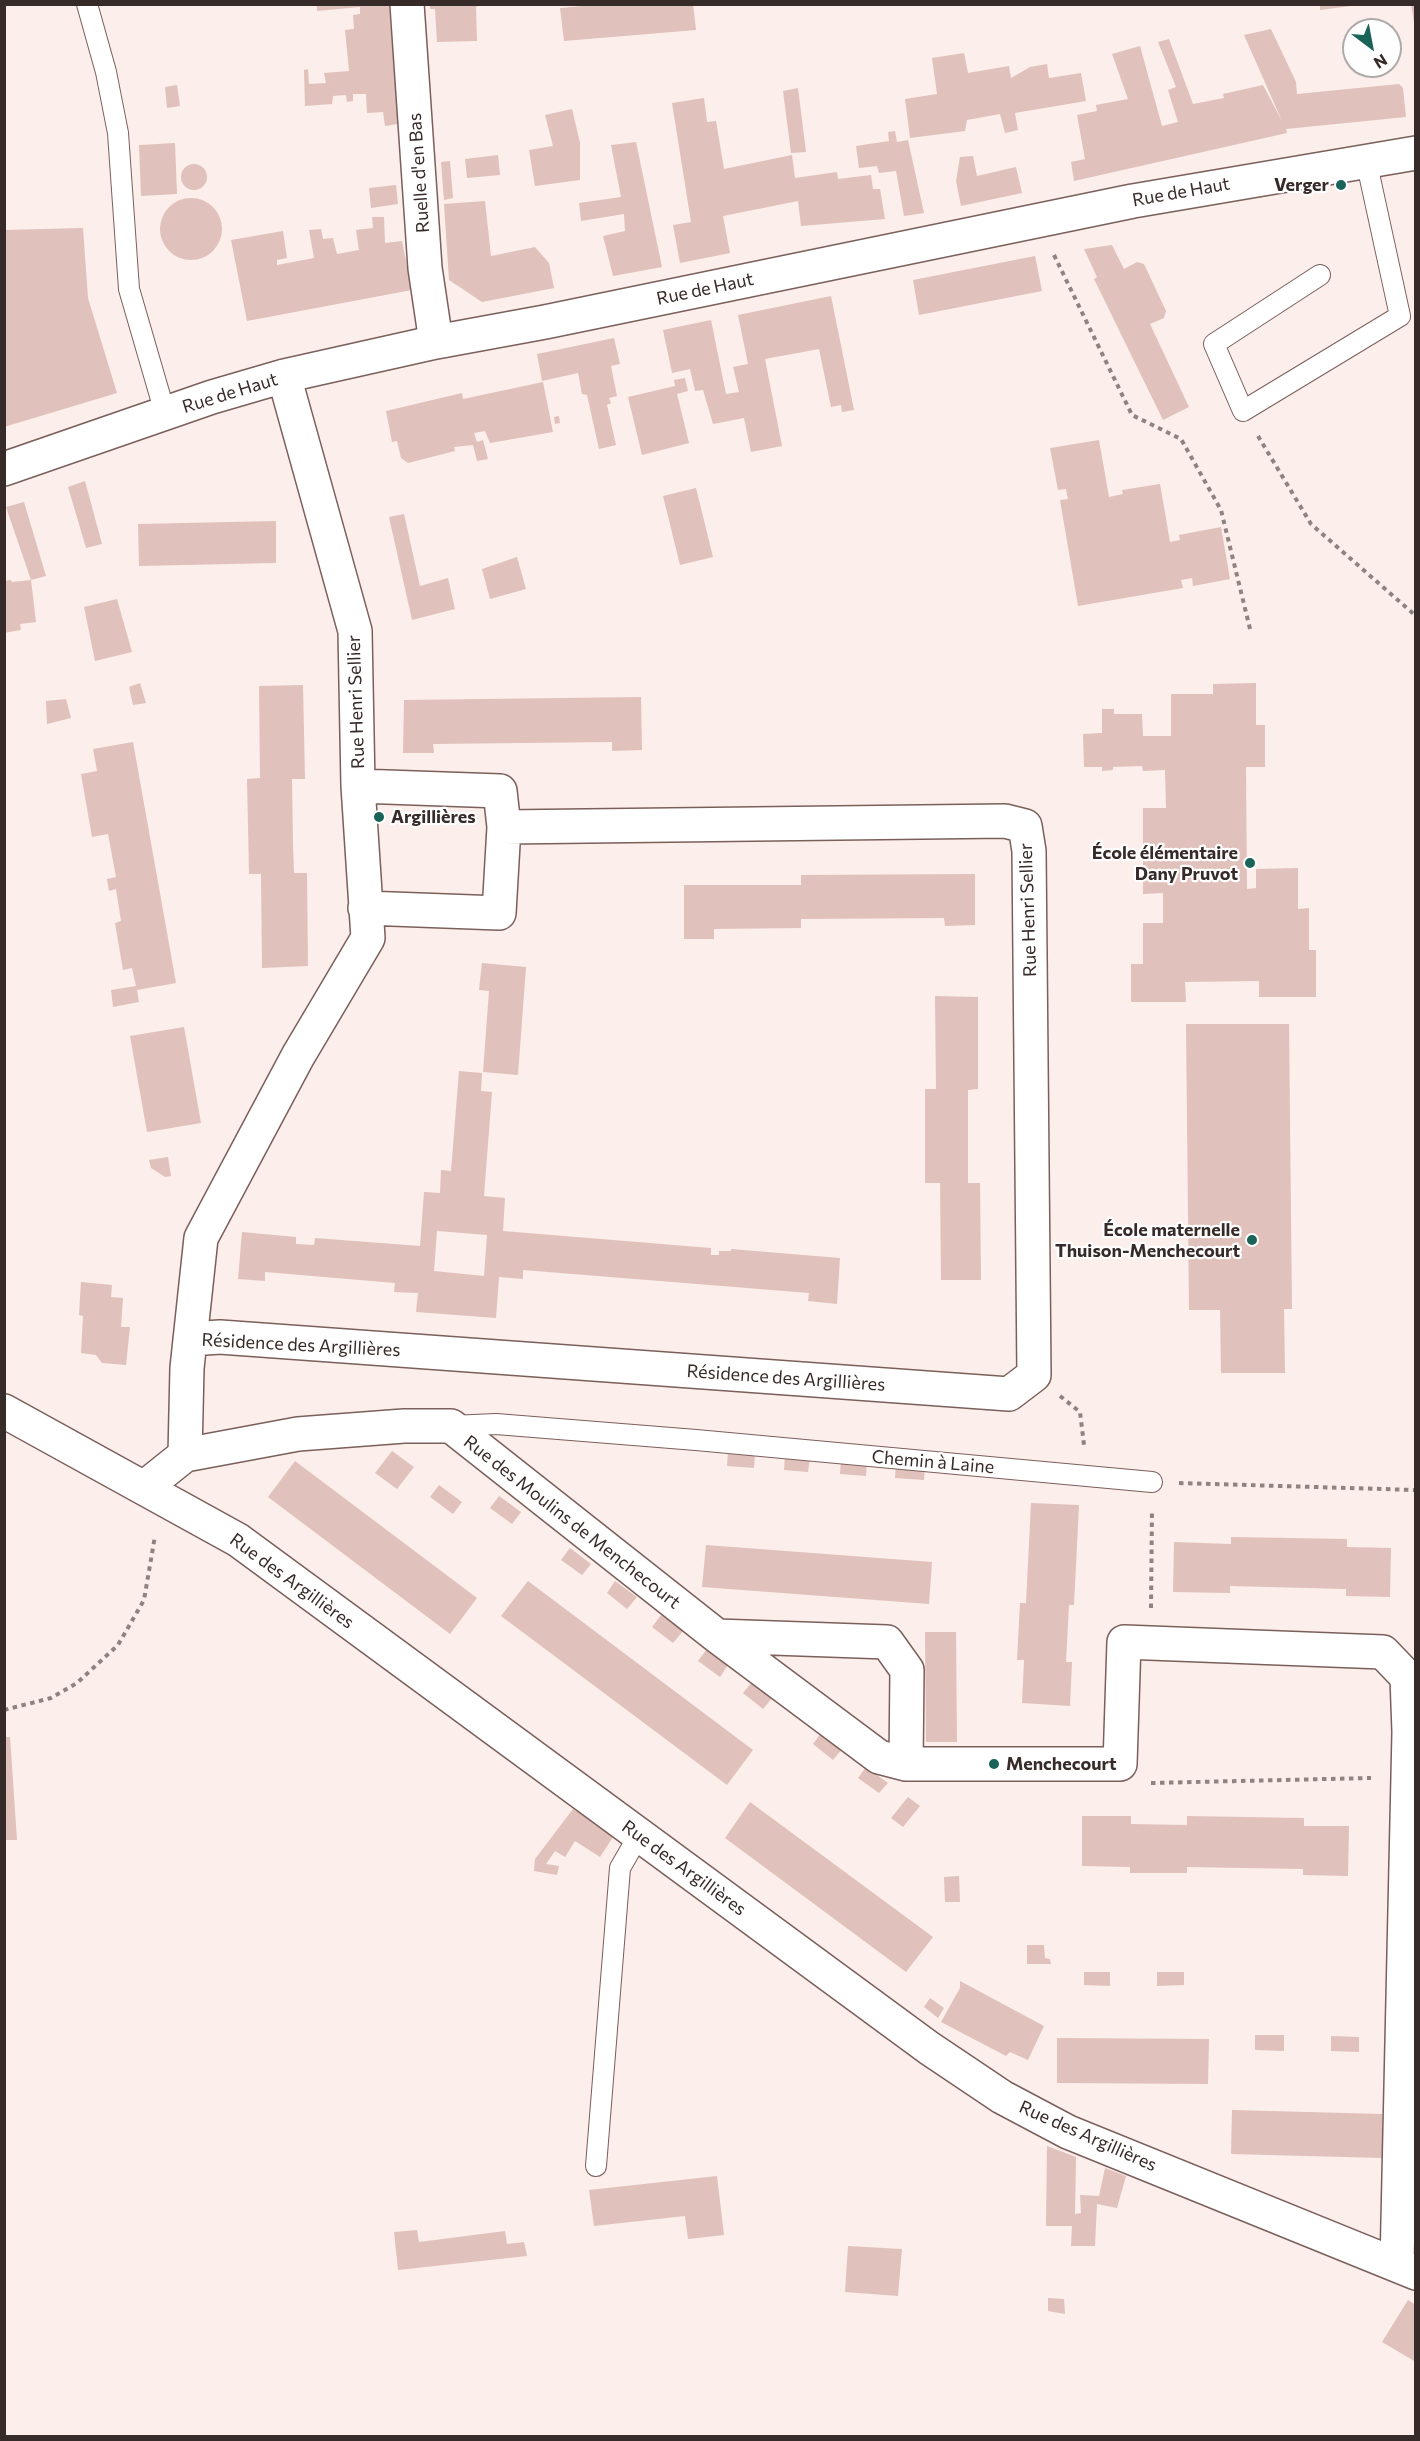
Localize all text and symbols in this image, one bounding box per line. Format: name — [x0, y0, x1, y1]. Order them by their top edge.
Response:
north arrow — [1342, 18, 1402, 78]
text: N — [1371, 51, 1391, 73]
street label: Ruelle d'en Bas — [404, 112, 434, 234]
street label: Rue de Haut — [1131, 173, 1231, 211]
place label: Verger — [1274, 174, 1329, 196]
marker: Verger — [1334, 178, 1348, 192]
street label: Rue de Haut — [655, 268, 755, 310]
street label: Rue de Haut — [180, 368, 280, 418]
street label: Rue Henri Sellier — [343, 635, 369, 769]
place label: Argillières — [391, 806, 476, 828]
marker: Argillières — [372, 810, 386, 824]
place label: École élémentaire Dany Pruvot — [1092, 842, 1238, 884]
street label: Rue Henri Sellier — [1015, 843, 1041, 977]
marker: École élémentaire Dany Pruvot — [1243, 856, 1257, 870]
place label: École maternelle Thuison-Menchecourt — [1055, 1219, 1240, 1262]
marker: École maternelle Thuison-Menchecourt — [1245, 1233, 1259, 1247]
street label: Résidence des Argillières — [201, 1329, 401, 1361]
street label: Résidence des Argillières — [686, 1360, 886, 1396]
street label: Rue des Moulins de Menchecourt — [459, 1431, 685, 1613]
street label: Chemin à Laine — [871, 1446, 995, 1478]
street label: Rue des Argillières — [226, 1529, 358, 1633]
place label: Menchecourt — [1006, 1753, 1117, 1775]
marker: Menchecourt — [987, 1757, 1001, 1771]
street label: Rue des Argillières — [618, 1816, 750, 1920]
street label: Rue des Argillières — [1016, 2096, 1160, 2176]

